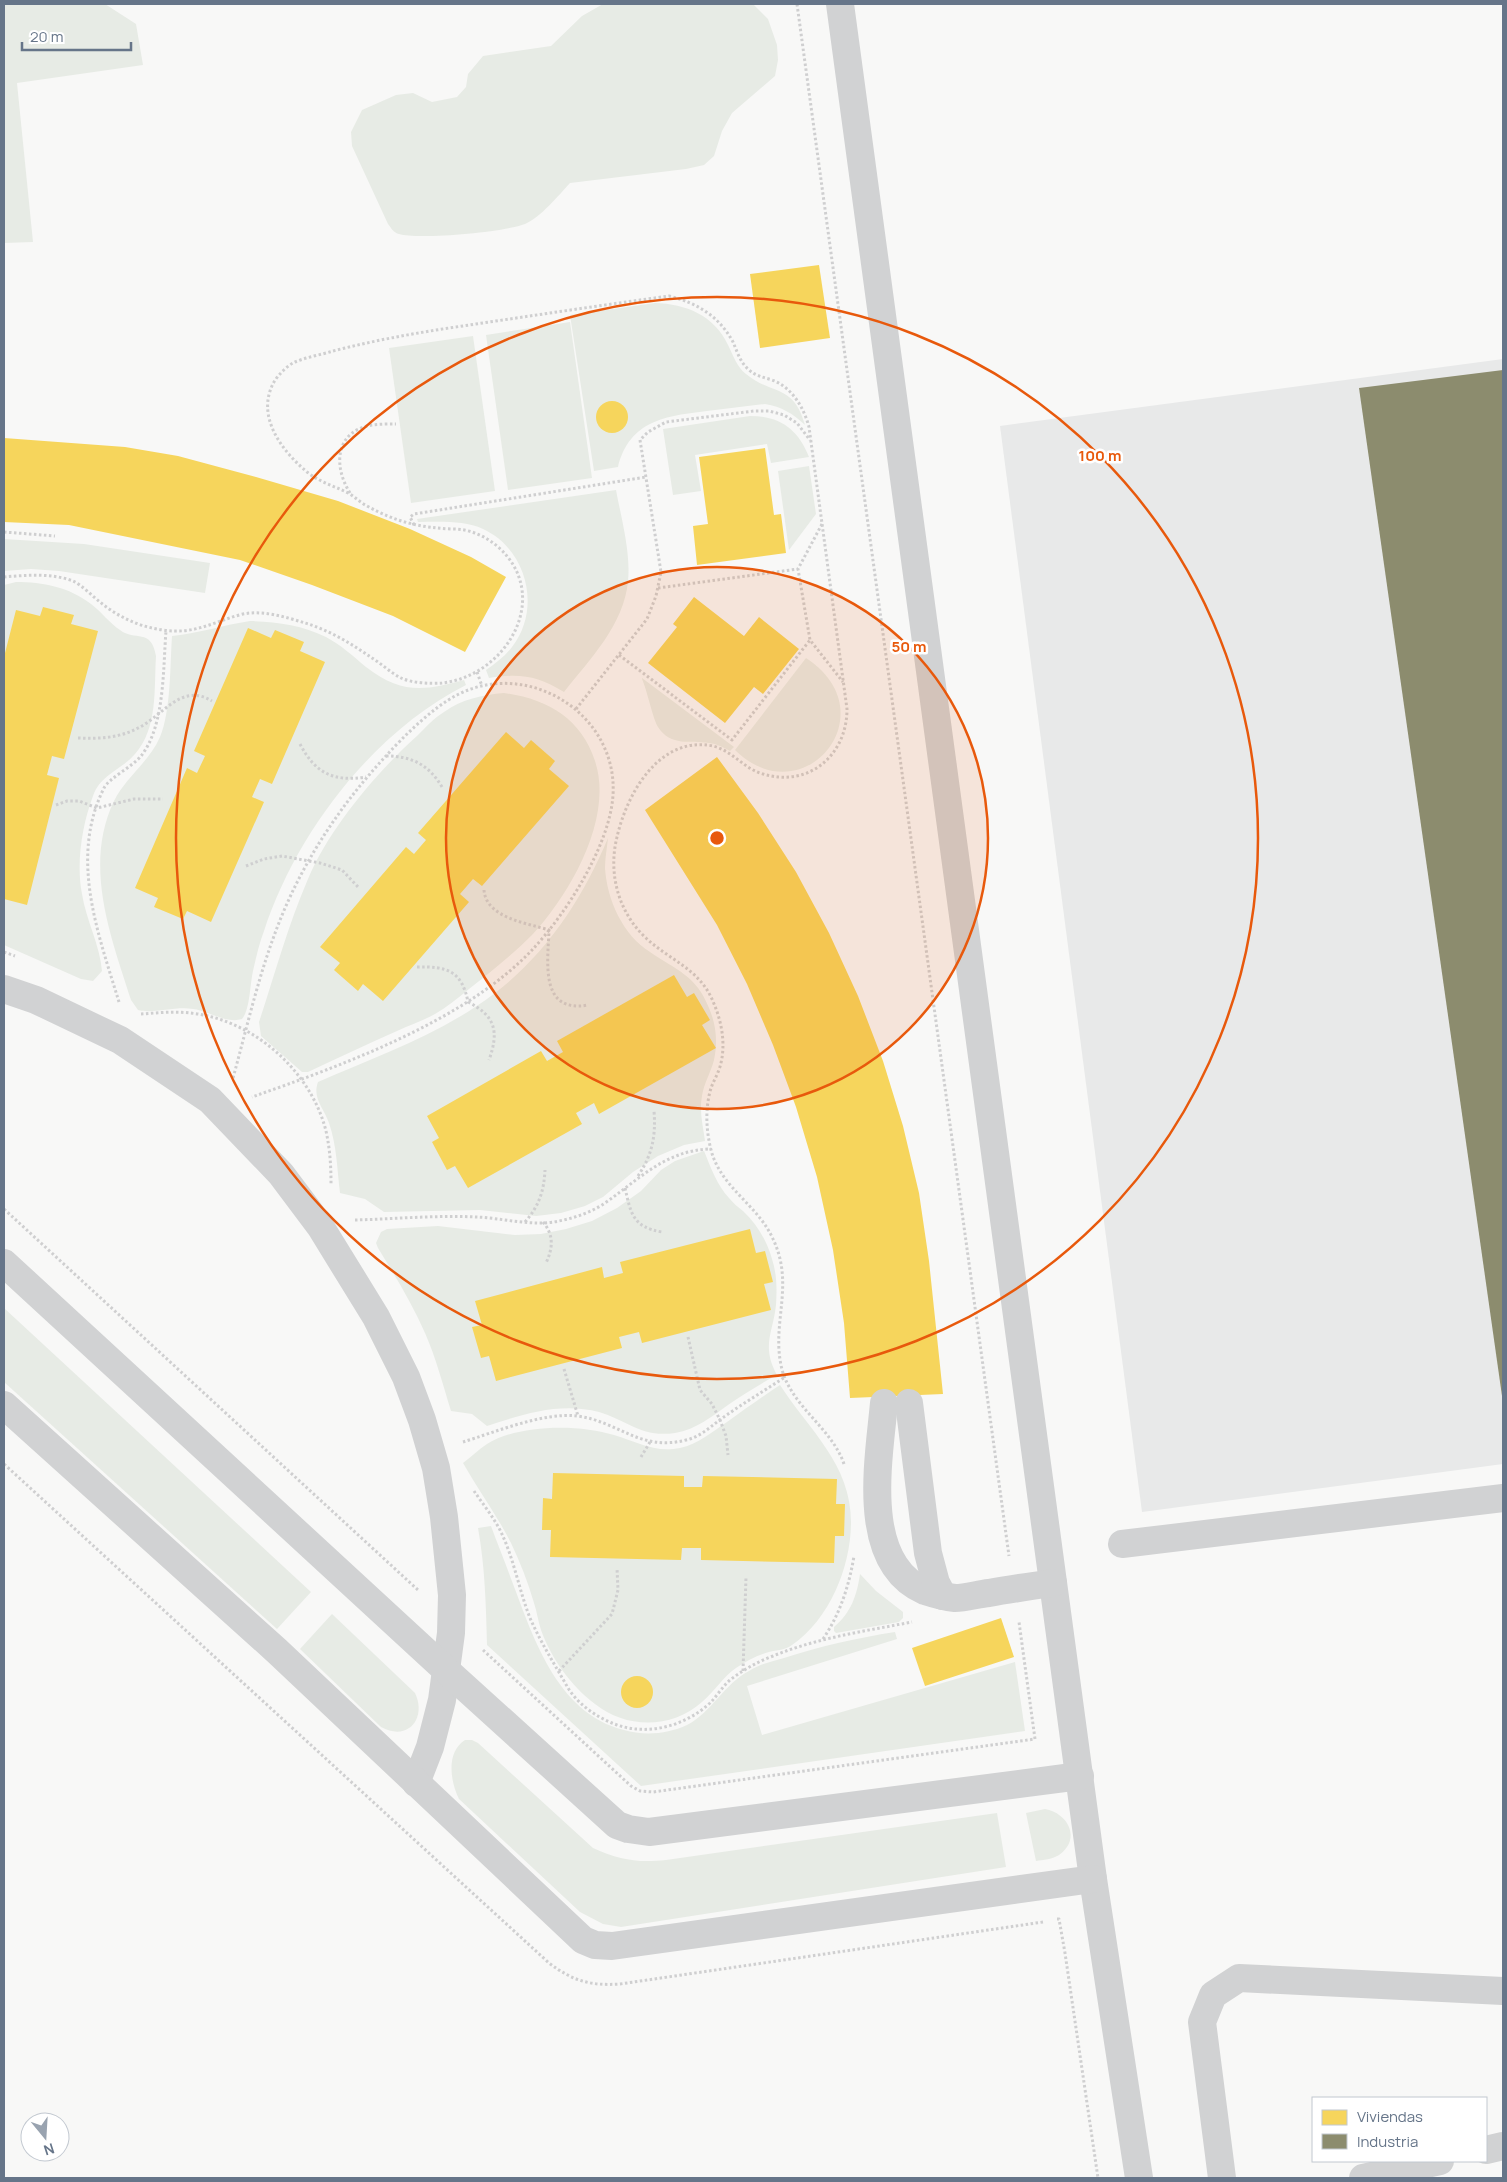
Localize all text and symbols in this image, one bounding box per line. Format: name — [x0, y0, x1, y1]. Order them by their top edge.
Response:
scale bar — [22, 20, 131, 52]
text: 20 m — [30, 26, 63, 47]
text: 100 m — [1079, 445, 1121, 466]
text: 50 m — [891, 636, 927, 657]
centre of rings — [708, 829, 726, 847]
legend — [1312, 2097, 1487, 2162]
text: Viviendas — [1357, 2106, 1423, 2127]
north arrow — [20, 2112, 70, 2162]
text: Industria — [1357, 2131, 1418, 2152]
text: N — [41, 2139, 57, 2160]

